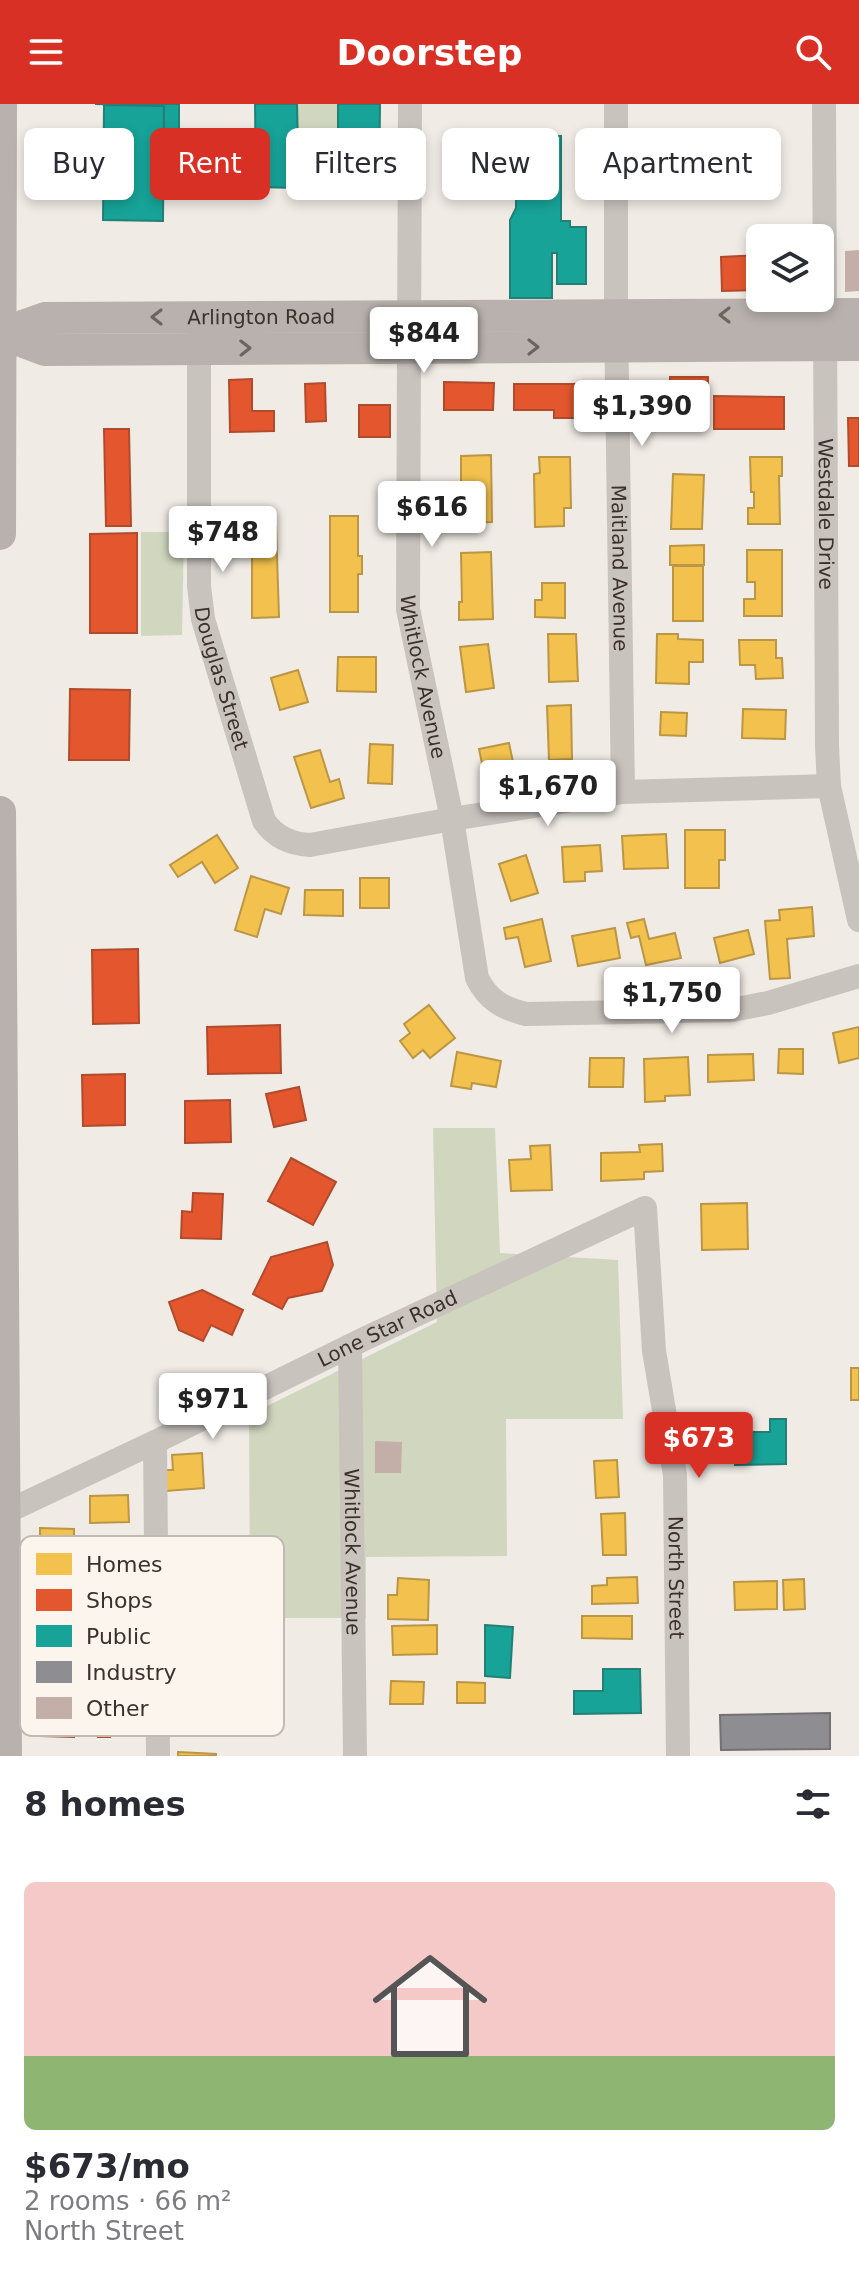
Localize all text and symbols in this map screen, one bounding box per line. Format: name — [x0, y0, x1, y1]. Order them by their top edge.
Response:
icon: menu — [24, 30, 68, 74]
icon: search — [791, 30, 835, 74]
text: Doorstep — [337, 32, 522, 73]
chip: Buy — [24, 128, 134, 200]
chip: Rent — [150, 128, 270, 200]
chip: Filters — [286, 128, 426, 200]
chip: New — [442, 128, 559, 200]
chip: Apartment — [575, 128, 781, 200]
map controls — [746, 224, 834, 312]
button: layers — [746, 224, 834, 312]
street label: Arlington Road — [187, 305, 335, 329]
one-way arrow — [718, 306, 731, 324]
pin: $844 — [377, 307, 471, 375]
one-way arrow — [150, 308, 163, 326]
text: $844 — [388, 318, 460, 348]
one-way arrow — [527, 338, 540, 356]
one-way arrow — [239, 339, 252, 357]
pin: $1,390 — [577, 380, 707, 448]
text: $1,390 — [592, 391, 692, 421]
street label: Westdale Drive — [814, 438, 838, 590]
pin: $616 — [385, 481, 479, 549]
street label: Maitland Avenue — [606, 484, 633, 652]
text: $616 — [396, 492, 468, 522]
pin: $748 — [176, 506, 270, 574]
text: $748 — [187, 517, 259, 547]
street label: Whitlock Avenue — [396, 594, 451, 761]
street label: Douglas Street — [190, 605, 254, 753]
pin: $1,670 — [483, 760, 613, 828]
text: $1,670 — [498, 771, 598, 801]
pin: $1,750 — [607, 967, 737, 1035]
text: $1,750 — [622, 978, 722, 1008]
street label: Lone Star Road — [314, 1285, 461, 1372]
pin: $971 — [166, 1373, 260, 1441]
text: $971 — [177, 1384, 249, 1414]
pin: $673 — [652, 1412, 746, 1480]
text: $673 — [663, 1423, 735, 1453]
street label: Whitlock Avenue — [339, 1468, 366, 1636]
street label: North Street — [663, 1516, 689, 1639]
legend — [20, 1536, 284, 1736]
text: Homes — [86, 1552, 162, 1577]
text: Shops — [86, 1588, 153, 1613]
text: Public — [86, 1624, 151, 1649]
text: Industry — [86, 1660, 177, 1685]
text: Other — [86, 1696, 149, 1721]
icon: filters — [791, 1782, 835, 1826]
text: 8 homes — [24, 1784, 186, 1824]
icon: home — [358, 1934, 502, 2078]
text: $673/mo — [24, 2146, 190, 2186]
text: 2 rooms · 66 m² — [24, 2186, 232, 2216]
text: North Street — [24, 2216, 184, 2246]

